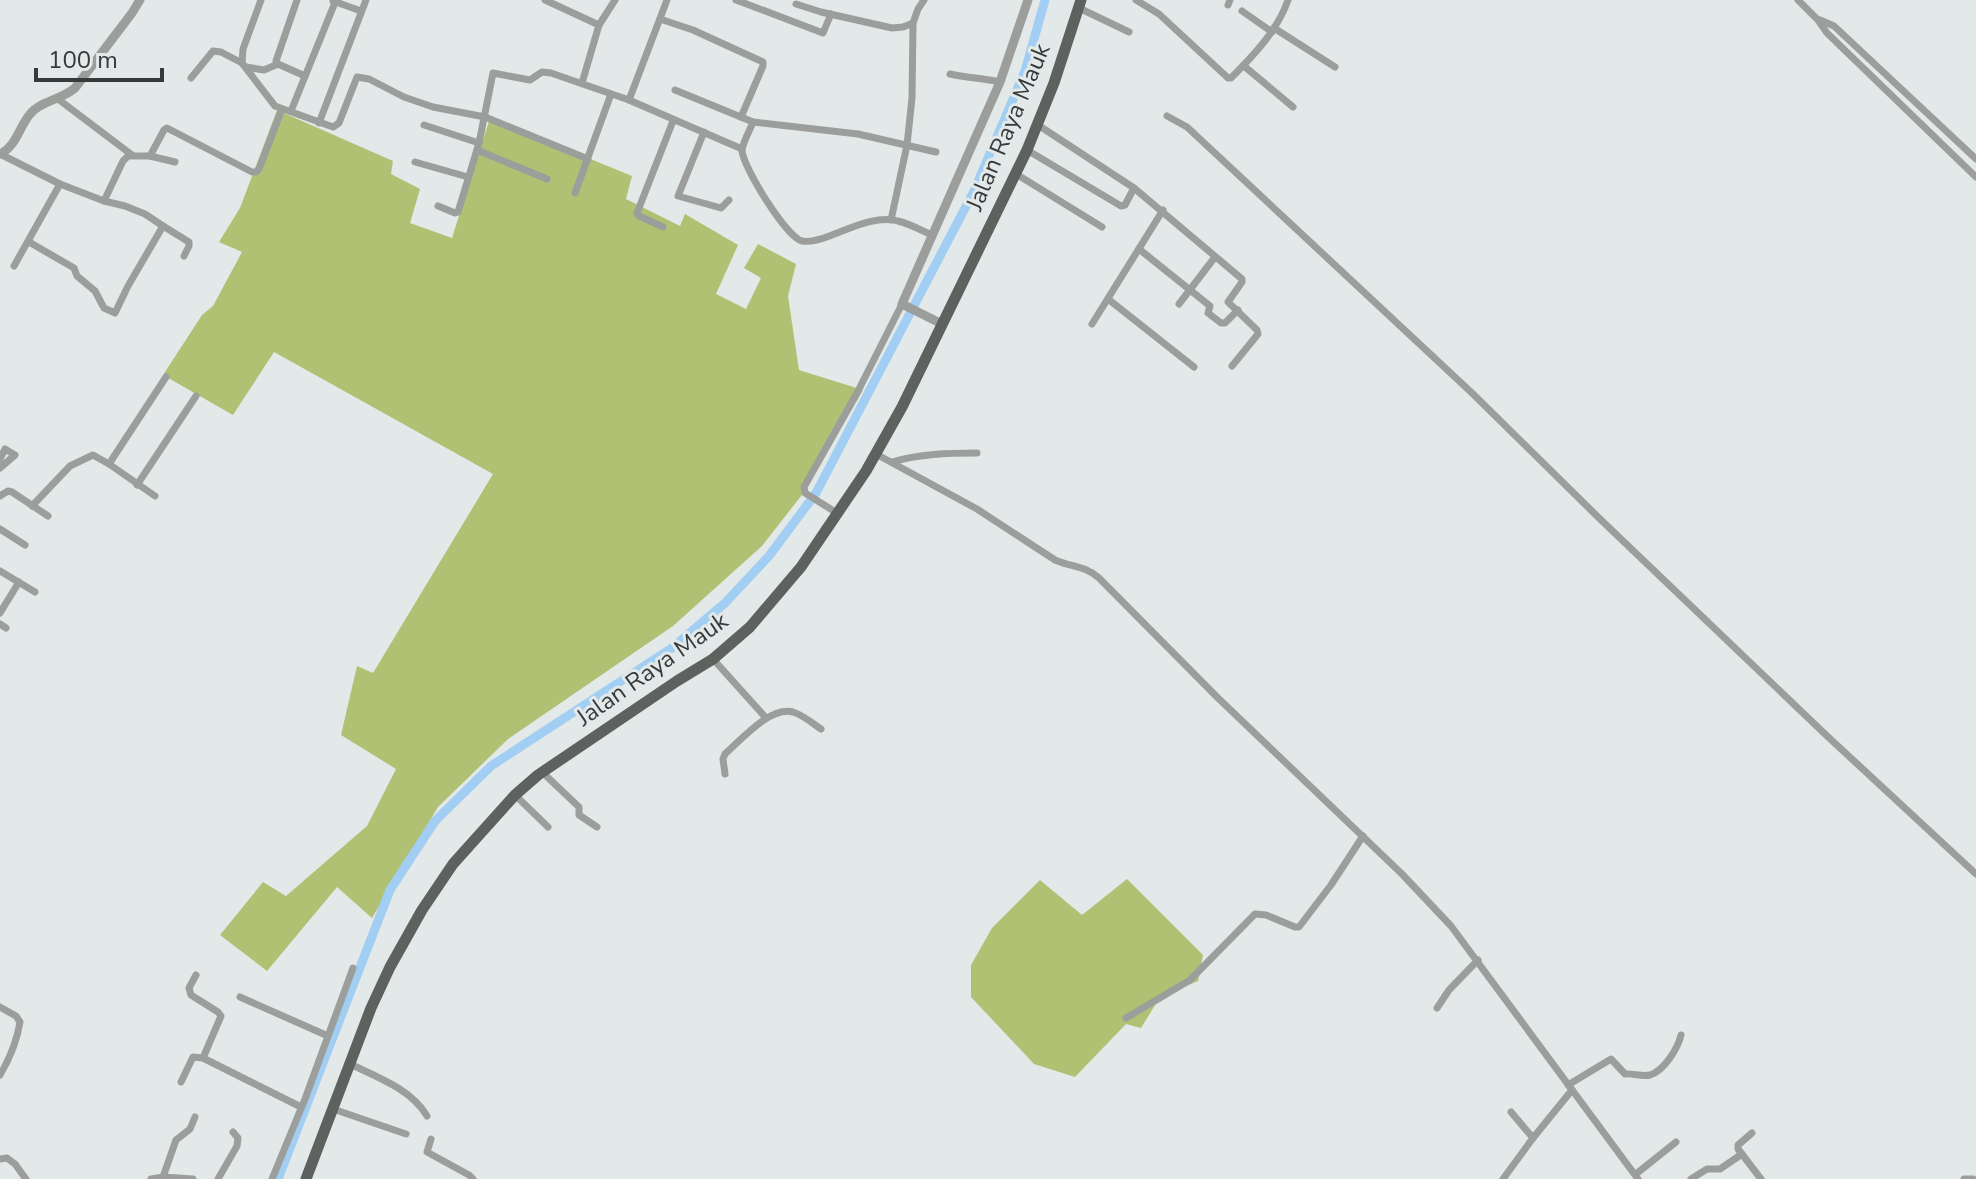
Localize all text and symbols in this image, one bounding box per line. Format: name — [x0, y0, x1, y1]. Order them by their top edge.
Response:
scale bar — [36, 32, 162, 82]
street label: Jalan Raya Mauk — [958, 38, 1058, 216]
text: 100 m — [48, 44, 118, 76]
street label: Jalan Raya Mauk — [569, 604, 735, 734]

